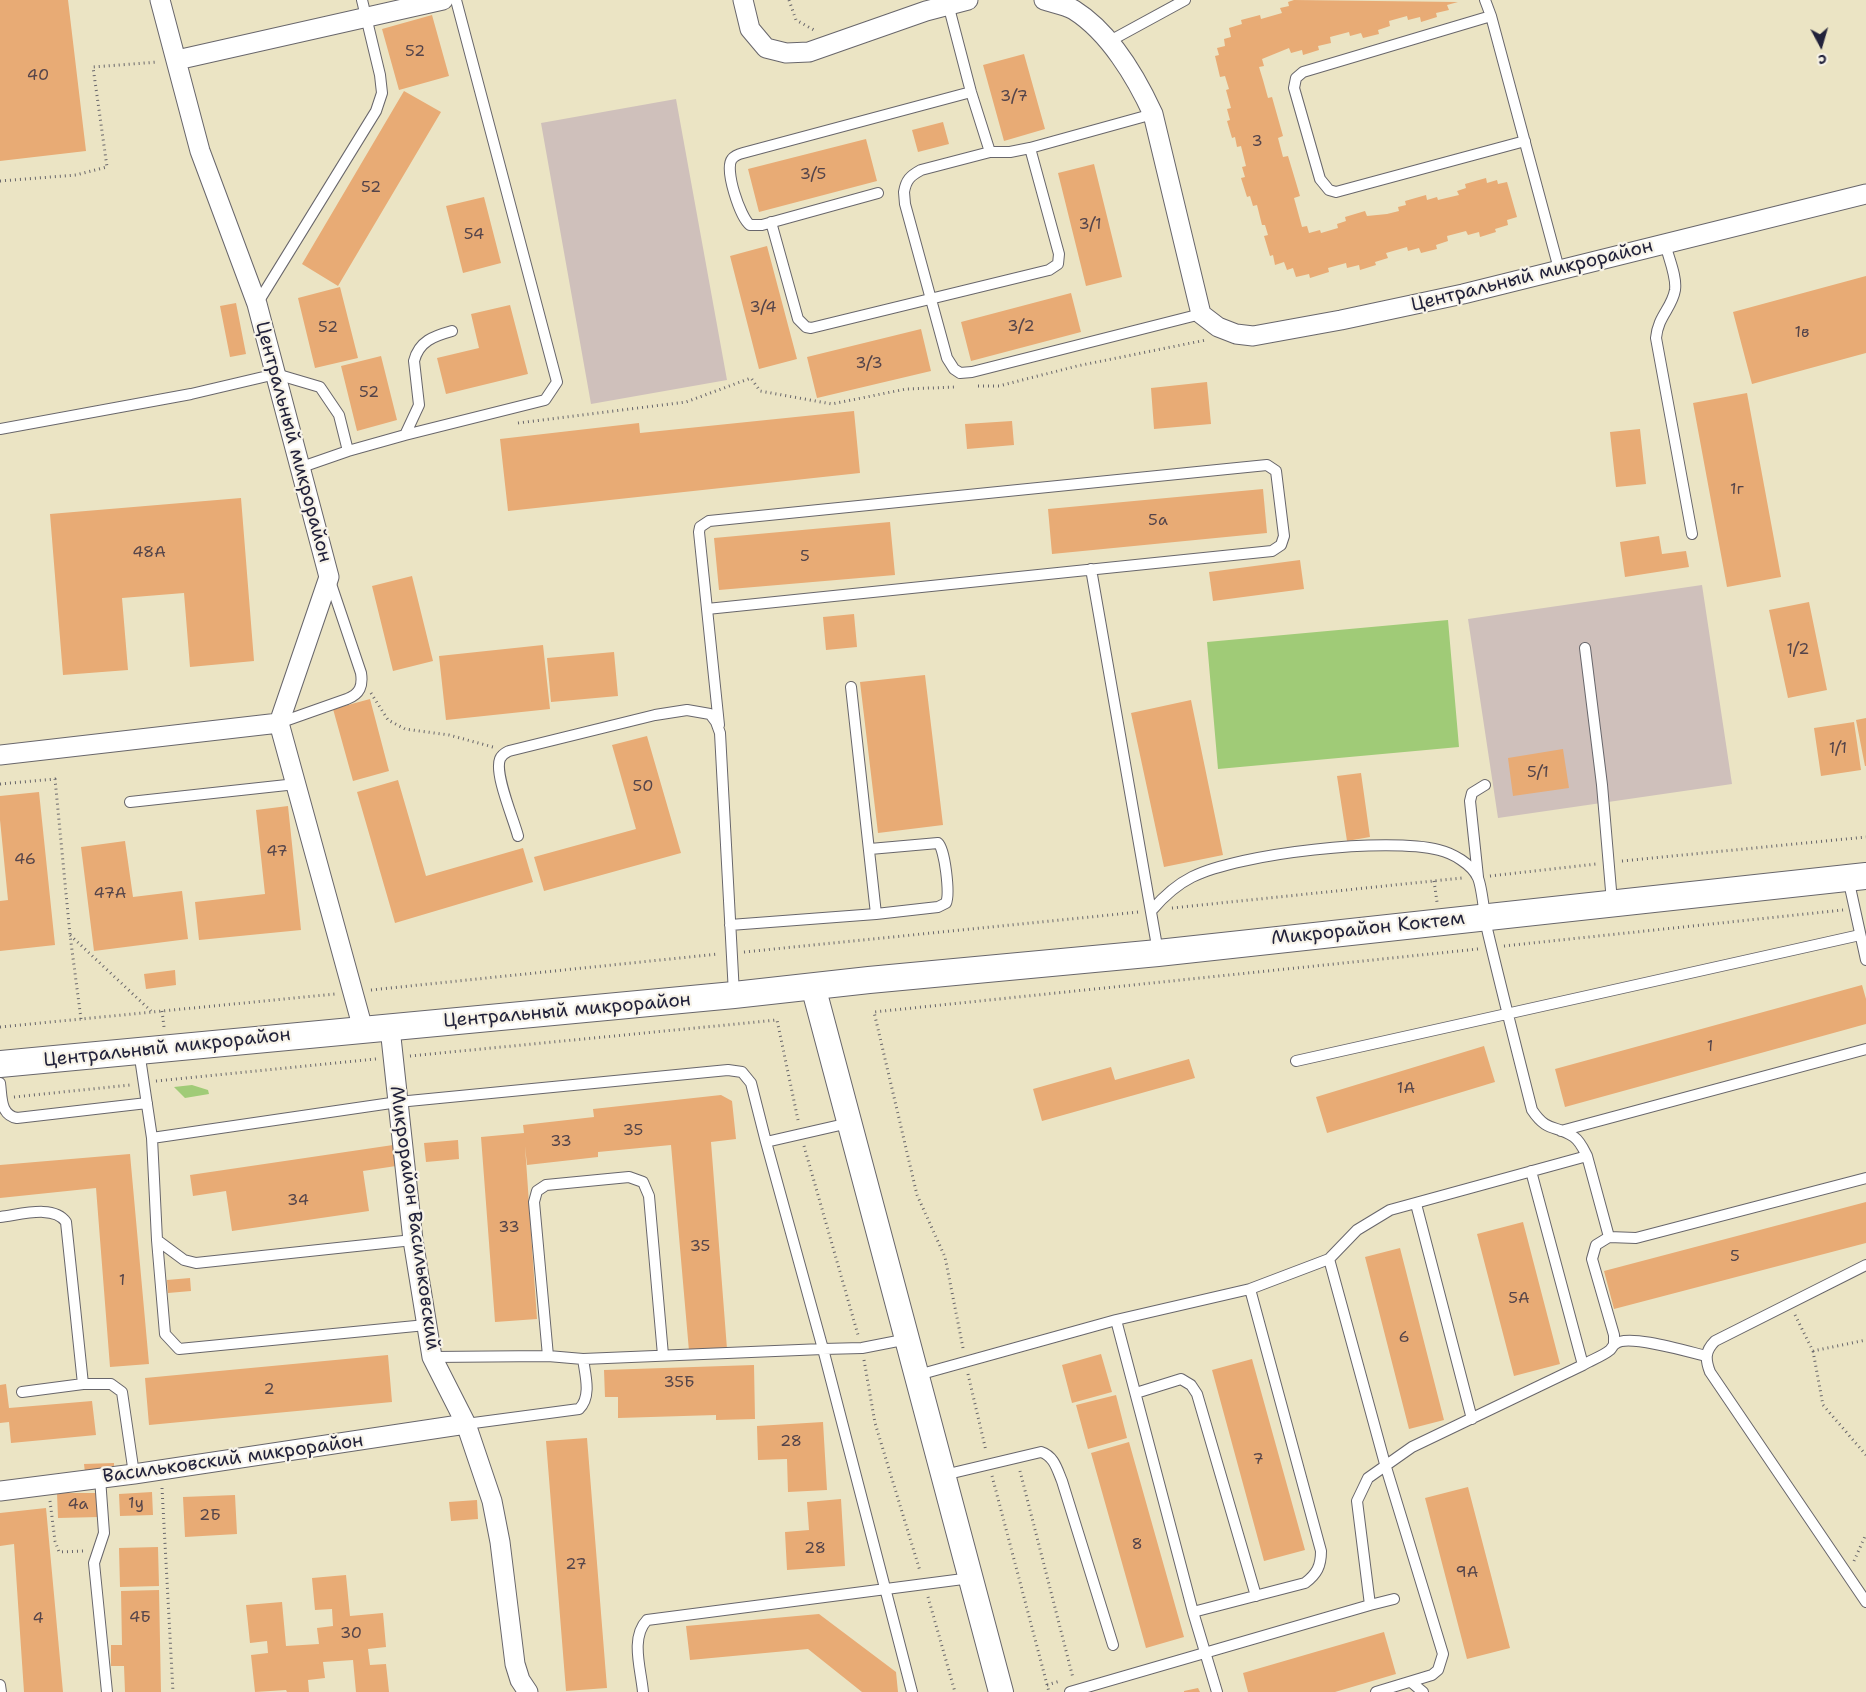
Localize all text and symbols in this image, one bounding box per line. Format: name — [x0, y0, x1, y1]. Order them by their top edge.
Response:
north arrow — [1796, 20, 1846, 70]
house number: 52 — [405, 42, 425, 62]
text: С — [1817, 51, 1828, 69]
house number: 40 — [27, 66, 49, 86]
house number: 3/7 — [1000, 87, 1028, 107]
house number: 3 — [1251, 132, 1263, 152]
house number: 3/5 — [800, 165, 826, 185]
house number: 52 — [361, 178, 381, 198]
house number: 3/1 — [1078, 215, 1102, 235]
house number: 54 — [464, 225, 484, 245]
street label: Центральный микрорайон — [1409, 235, 1655, 317]
house number: 3/4 — [749, 298, 777, 318]
house number: 3/2 — [1007, 317, 1035, 337]
house number: 52 — [318, 318, 338, 338]
street label: Центральный микрорайон — [250, 319, 336, 565]
house number: 1в — [1794, 323, 1810, 343]
house number: 3/3 — [855, 354, 883, 374]
house number: 52 — [359, 383, 379, 403]
house number: 1г — [1730, 480, 1744, 500]
house number: 5а — [1148, 511, 1168, 531]
house number: 48А — [132, 543, 166, 563]
house number: 5 — [800, 547, 810, 567]
house number: 1/2 — [1787, 640, 1809, 660]
house number: 1/1 — [1829, 739, 1847, 759]
house number: 5/1 — [1527, 763, 1549, 783]
house number: 50 — [633, 777, 653, 797]
house number: 47 — [266, 842, 288, 862]
house number: 46 — [14, 850, 36, 870]
house number: 47А — [94, 884, 126, 904]
street label: Микрорайон Коктем — [1270, 907, 1466, 951]
street label: Центральный микрорайон — [442, 989, 692, 1033]
street label: Центральный микрорайон — [42, 1024, 292, 1072]
house number: 1 — [1707, 1037, 1713, 1057]
house number: 1А — [1397, 1079, 1415, 1099]
street label: Микрорайон Васильковский — [384, 1084, 444, 1352]
house number: 35 — [623, 1121, 643, 1141]
house number: 33 — [550, 1132, 572, 1152]
house number: 34 — [287, 1191, 309, 1211]
house number: 33 — [498, 1218, 520, 1238]
house number: 35 — [690, 1237, 710, 1257]
house number: 5 — [1730, 1247, 1740, 1267]
house number: 1 — [119, 1271, 125, 1291]
house number: 5А — [1508, 1289, 1530, 1309]
house number: 6 — [1398, 1328, 1410, 1348]
house number: 35Б — [663, 1373, 695, 1393]
house number: 2 — [263, 1380, 275, 1400]
street label: Васильковский микрорайон — [101, 1429, 365, 1489]
house number: 28 — [780, 1432, 802, 1452]
house number: 7 — [1252, 1450, 1264, 1470]
house number: 1у — [128, 1494, 144, 1514]
house number: 4а — [67, 1495, 89, 1515]
house number: 2Б — [199, 1506, 221, 1526]
house number: 8 — [1131, 1535, 1143, 1555]
house number: 28 — [804, 1539, 826, 1559]
house number: 27 — [565, 1555, 587, 1575]
house number: 9А — [1456, 1563, 1478, 1583]
house number: 4Б — [129, 1608, 151, 1628]
house number: 4 — [32, 1609, 44, 1629]
house number: 30 — [340, 1624, 362, 1644]

